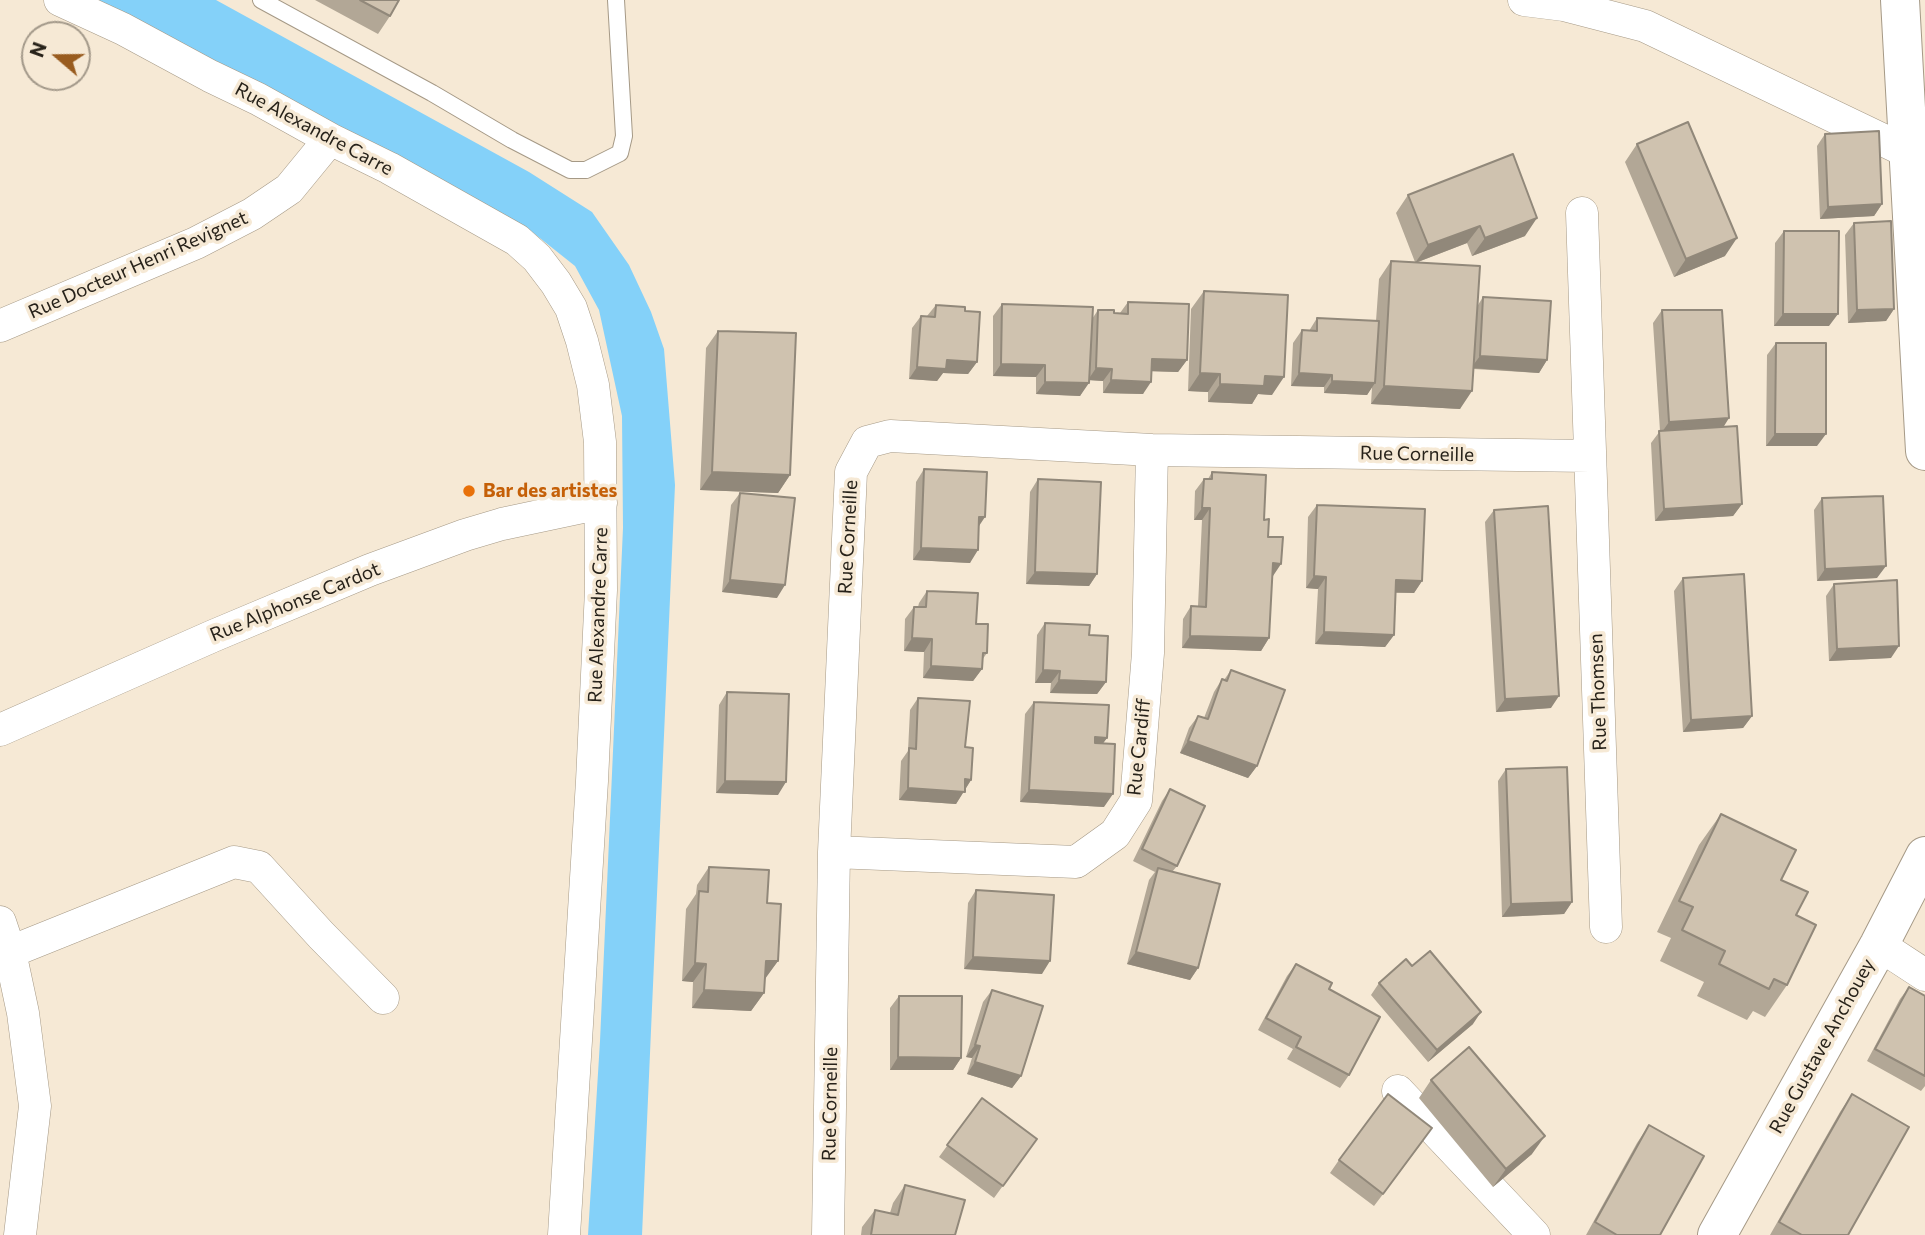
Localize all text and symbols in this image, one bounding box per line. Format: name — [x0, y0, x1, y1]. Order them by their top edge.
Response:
north arrow — [21, 21, 91, 91]
text: N — [24, 39, 51, 60]
street label: Rue Alexandre Carre — [231, 78, 397, 180]
street label: Rue Docteur Henri Revignet — [25, 206, 251, 324]
street label: Rue Corneille — [1360, 442, 1474, 466]
street label: Rue Corneille — [834, 479, 862, 595]
place label: Bar des artistes — [483, 480, 617, 502]
marker: Bar des artistes — [461, 483, 477, 499]
street label: Rue Alexandre Carre — [584, 527, 612, 703]
street label: Rue Alphonse Cardot — [206, 557, 384, 647]
street label: Rue Thomsen — [1585, 633, 1611, 751]
street label: Rue Cardiff — [1123, 697, 1155, 797]
street label: Rue Gustave Anchouey — [1764, 955, 1880, 1137]
street label: Rue Corneille — [818, 1047, 842, 1161]

